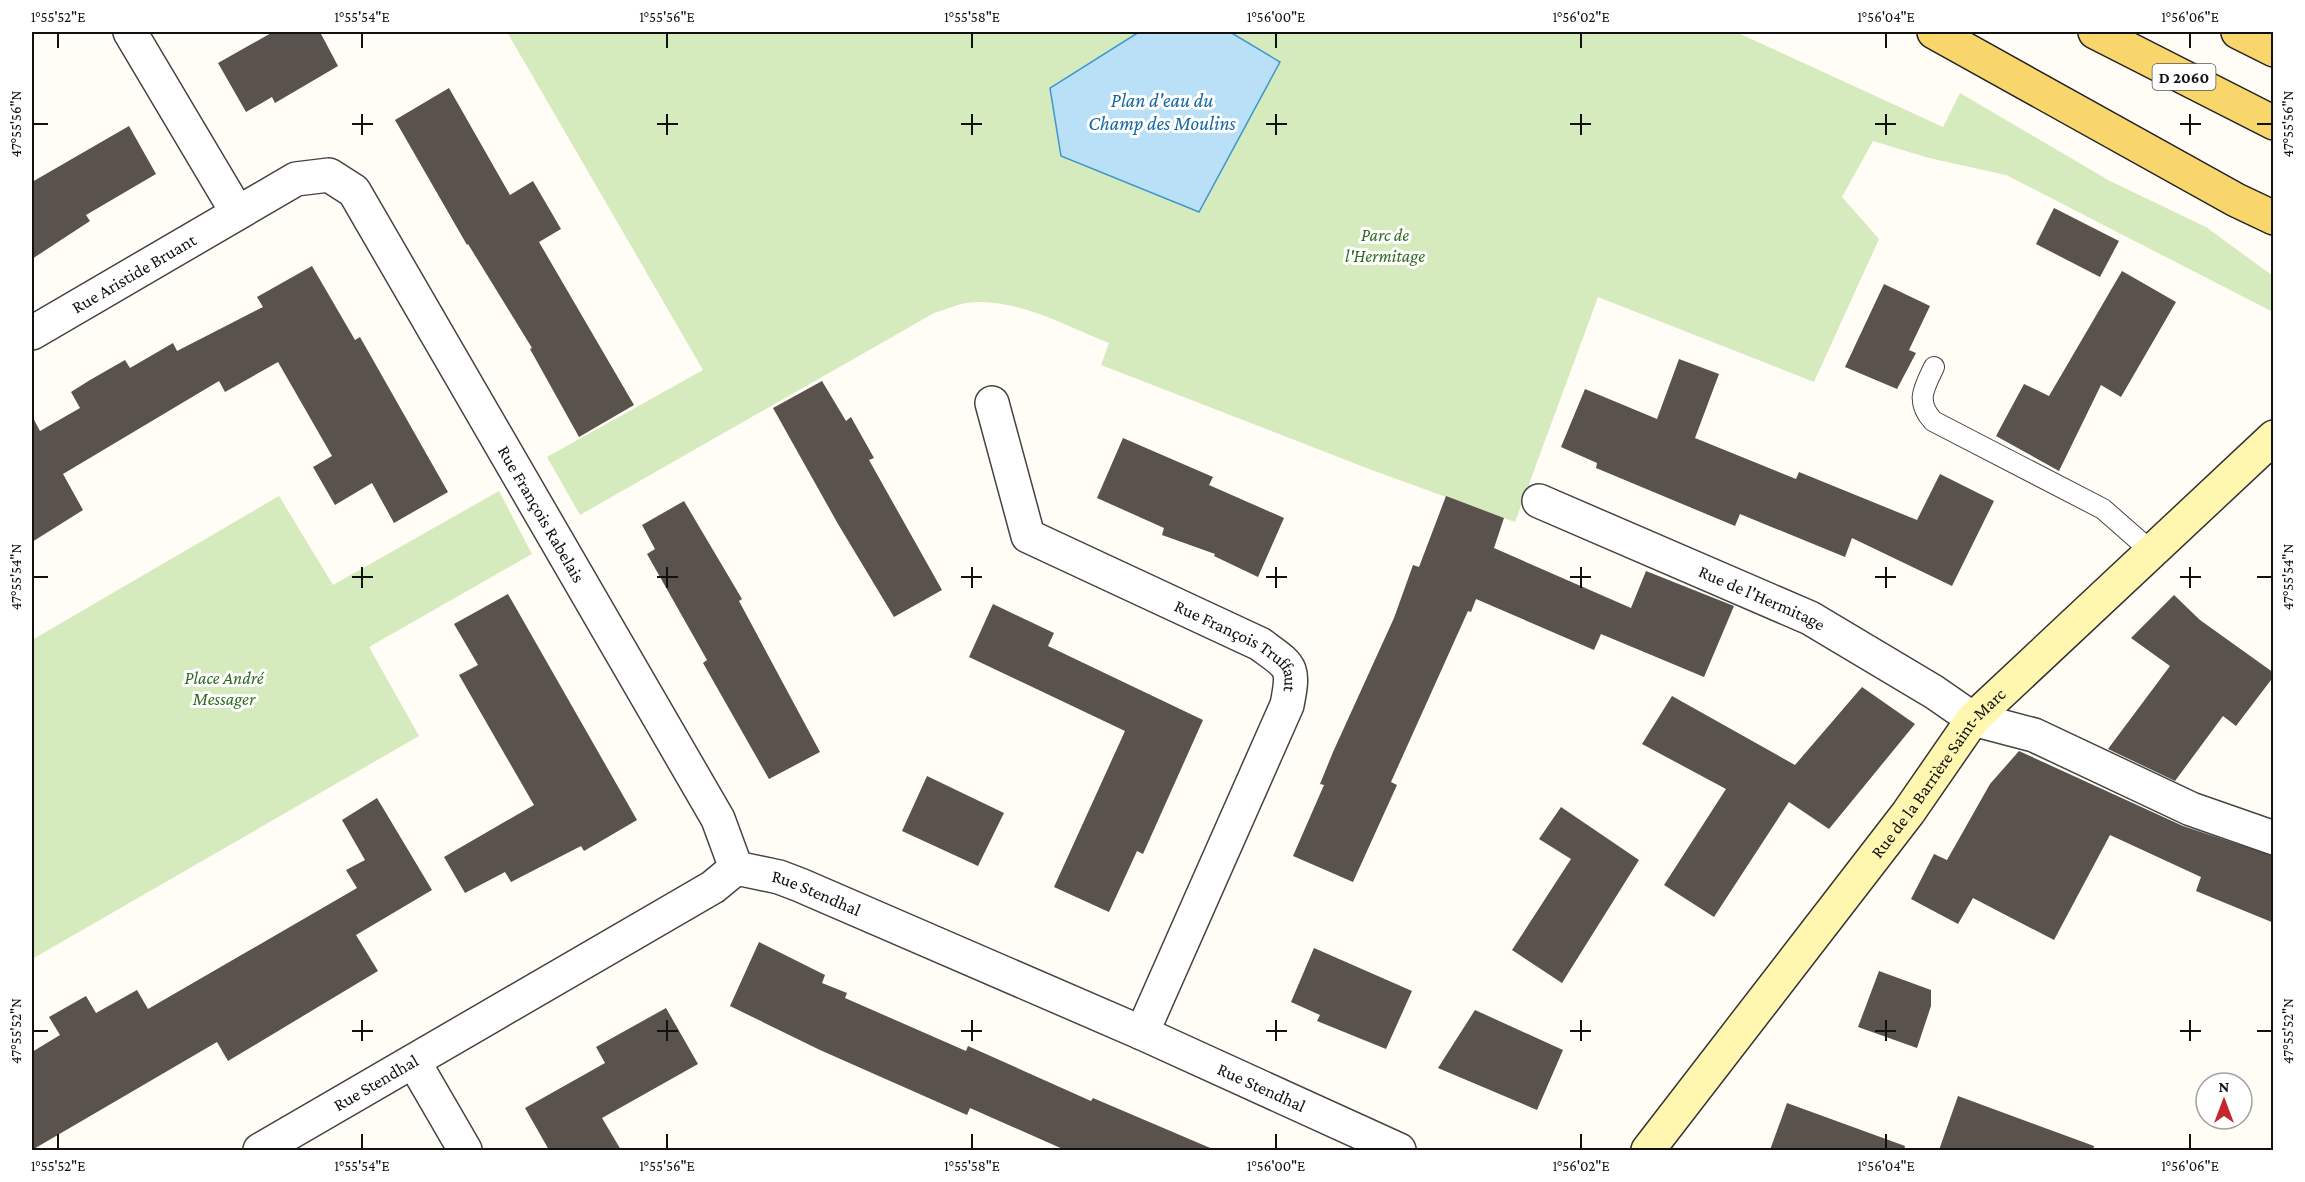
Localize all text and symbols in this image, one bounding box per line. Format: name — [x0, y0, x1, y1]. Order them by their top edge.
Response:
text: 1°55'52"E — [31, 9, 85, 25]
text: 1°55'54"E — [334, 9, 390, 25]
text: 1°55'56"E — [639, 9, 695, 25]
text: 1°55'58"E — [944, 9, 1000, 25]
text: 1°56'00"E — [1247, 9, 1305, 25]
text: 1°56'02"E — [1552, 9, 1610, 25]
text: 1°56'04"E — [1857, 9, 1915, 25]
text: 1°56'06"E — [2161, 9, 2219, 25]
road number: D 2060 — [2152, 64, 2216, 90]
water label: Plan d'eau du Champ des Moulins — [1088, 89, 1237, 135]
text: 47°55'56"N — [8, 90, 24, 157]
text: 47°55'56"N — [2280, 90, 2296, 157]
park label: Parc de l'Hermitage — [1345, 225, 1425, 266]
street label: Rue Aristide Bruant — [68, 229, 200, 318]
street label: Rue François Rabelais — [494, 442, 589, 586]
text: 47°55'54"N — [8, 544, 24, 610]
text: 47°55'54"N — [2280, 544, 2296, 610]
street label: Rue de l'Hermitage — [1696, 561, 1829, 635]
street label: Rue François Truffaut — [1171, 596, 1301, 694]
park label: Place André Messager — [185, 668, 265, 709]
street label: Rue de la Barrière Saint-Marc — [1867, 684, 2010, 862]
street label: Rue Stendhal — [770, 866, 864, 920]
text: 47°55'52"N — [8, 998, 24, 1064]
text: 47°55'52"N — [2280, 998, 2296, 1064]
street label: Rue Stendhal — [330, 1050, 422, 1115]
street label: Rue Stendhal — [1214, 1059, 1309, 1116]
north arrow — [2194, 1071, 2254, 1131]
text: N — [2219, 1078, 2230, 1095]
text: 1°55'52"E — [31, 1158, 85, 1174]
text: 1°55'54"E — [334, 1158, 390, 1174]
text: 1°55'56"E — [639, 1158, 695, 1174]
text: 1°55'58"E — [944, 1158, 1000, 1174]
text: 1°56'00"E — [1247, 1158, 1305, 1174]
text: 1°56'02"E — [1552, 1158, 1610, 1174]
text: 1°56'04"E — [1857, 1158, 1915, 1174]
text: 1°56'06"E — [2161, 1158, 2219, 1174]

